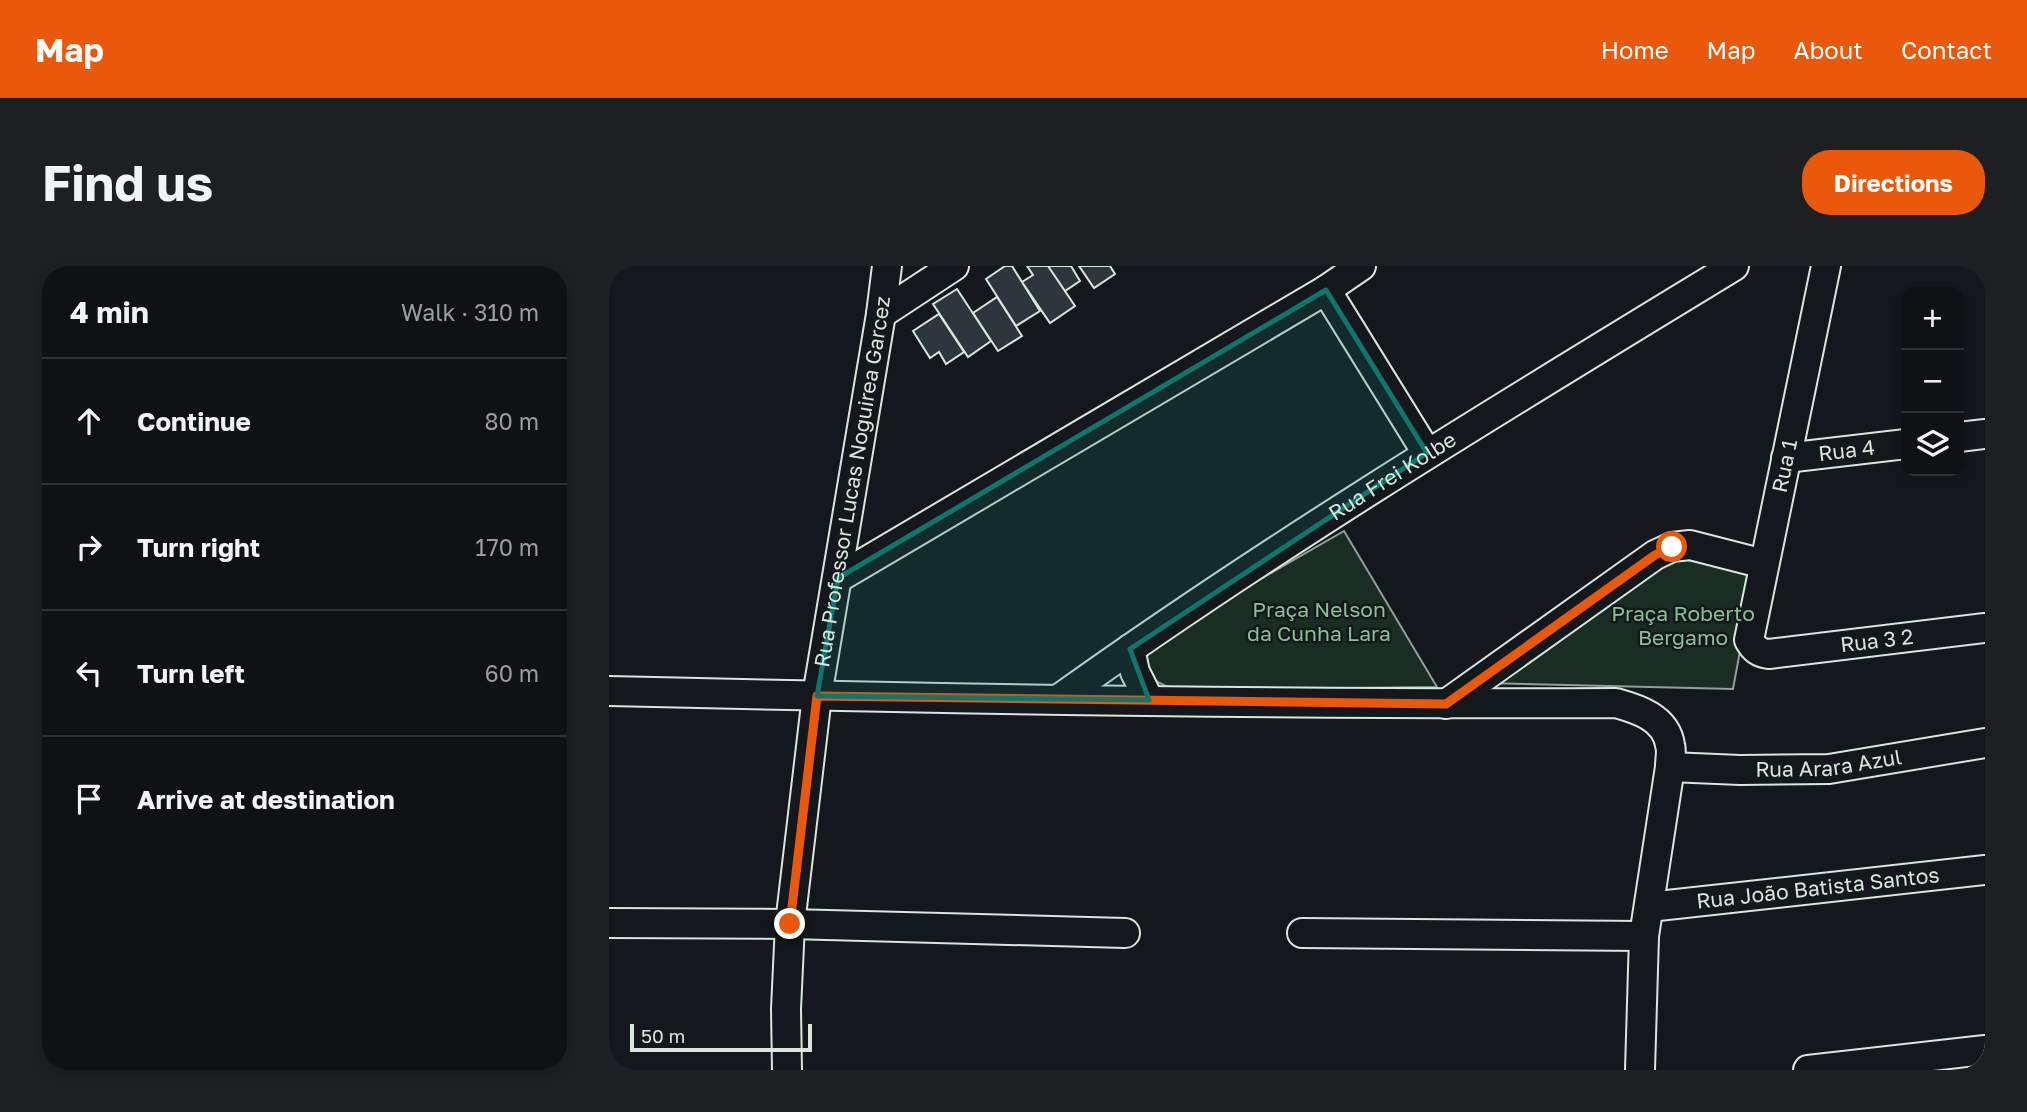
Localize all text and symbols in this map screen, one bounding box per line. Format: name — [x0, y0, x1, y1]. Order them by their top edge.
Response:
text: Map — [35, 30, 104, 69]
text: Home — [1601, 35, 1669, 64]
text: Map — [1707, 35, 1756, 64]
text: About — [1794, 35, 1863, 64]
text: Contact — [1901, 35, 1992, 64]
button: Directions — [1802, 150, 1985, 215]
text: Find us — [42, 153, 213, 212]
map controls — [1901, 287, 1964, 476]
button: + — [1901, 287, 1964, 350]
text: 4 min — [70, 294, 149, 330]
street label: Rua Professor Lucas Noguirea Garcez — [808, 294, 895, 669]
text: Walk · 310 m — [401, 298, 539, 326]
button: − — [1901, 350, 1964, 413]
icon: ahead — [70, 402, 108, 440]
text: Continue — [137, 406, 251, 437]
text: 80 m — [485, 407, 539, 435]
button: layers — [1901, 413, 1964, 476]
street label: Rua Frei Kolbe — [1323, 426, 1461, 526]
street label: Rua 4 — [1817, 434, 1876, 466]
street label: Rua 1 — [1766, 437, 1802, 495]
icon: right — [70, 528, 108, 566]
route start — [1656, 531, 1687, 562]
text: Turn right — [137, 532, 260, 563]
text: 170 m — [475, 533, 539, 561]
park label: Praça Nelson da Cunha Lara — [1247, 596, 1391, 646]
park label: Praça Roberto Bergamo — [1611, 600, 1755, 650]
street label: Rua 3 2 — [1839, 623, 1915, 657]
icon: left — [70, 654, 108, 692]
text: Turn left — [137, 658, 245, 689]
text: 60 m — [485, 659, 539, 687]
street label: Rua Arara Azul — [1755, 743, 1904, 782]
icon: arrive — [70, 780, 108, 818]
text: Arrive at destination — [137, 784, 395, 815]
street label: Rua João Batista Santos — [1695, 861, 1941, 914]
route end — [774, 908, 805, 939]
scale bar — [630, 1021, 812, 1053]
text: 50 m — [641, 1024, 685, 1047]

